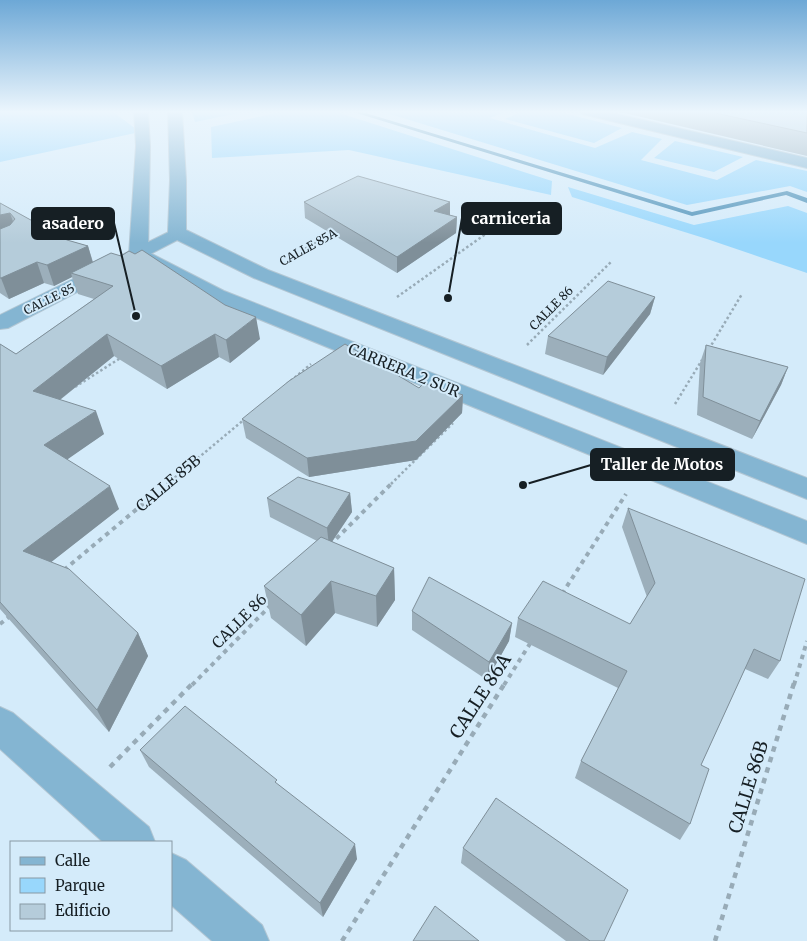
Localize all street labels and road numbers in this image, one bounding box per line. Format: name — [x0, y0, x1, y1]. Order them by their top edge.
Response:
street label: CALLE 85A — [277, 225, 340, 269]
street label: CALLE 85 — [21, 280, 77, 318]
street label: CALLE 86 — [526, 283, 576, 333]
street label: CARRERA 2 SUR — [345, 339, 463, 401]
street label: CALLE 85B — [132, 450, 204, 516]
street label: CALLE 86 — [208, 590, 270, 652]
street label: CALLE 86A — [444, 649, 516, 743]
street label: CALLE 86B — [723, 738, 773, 836]

